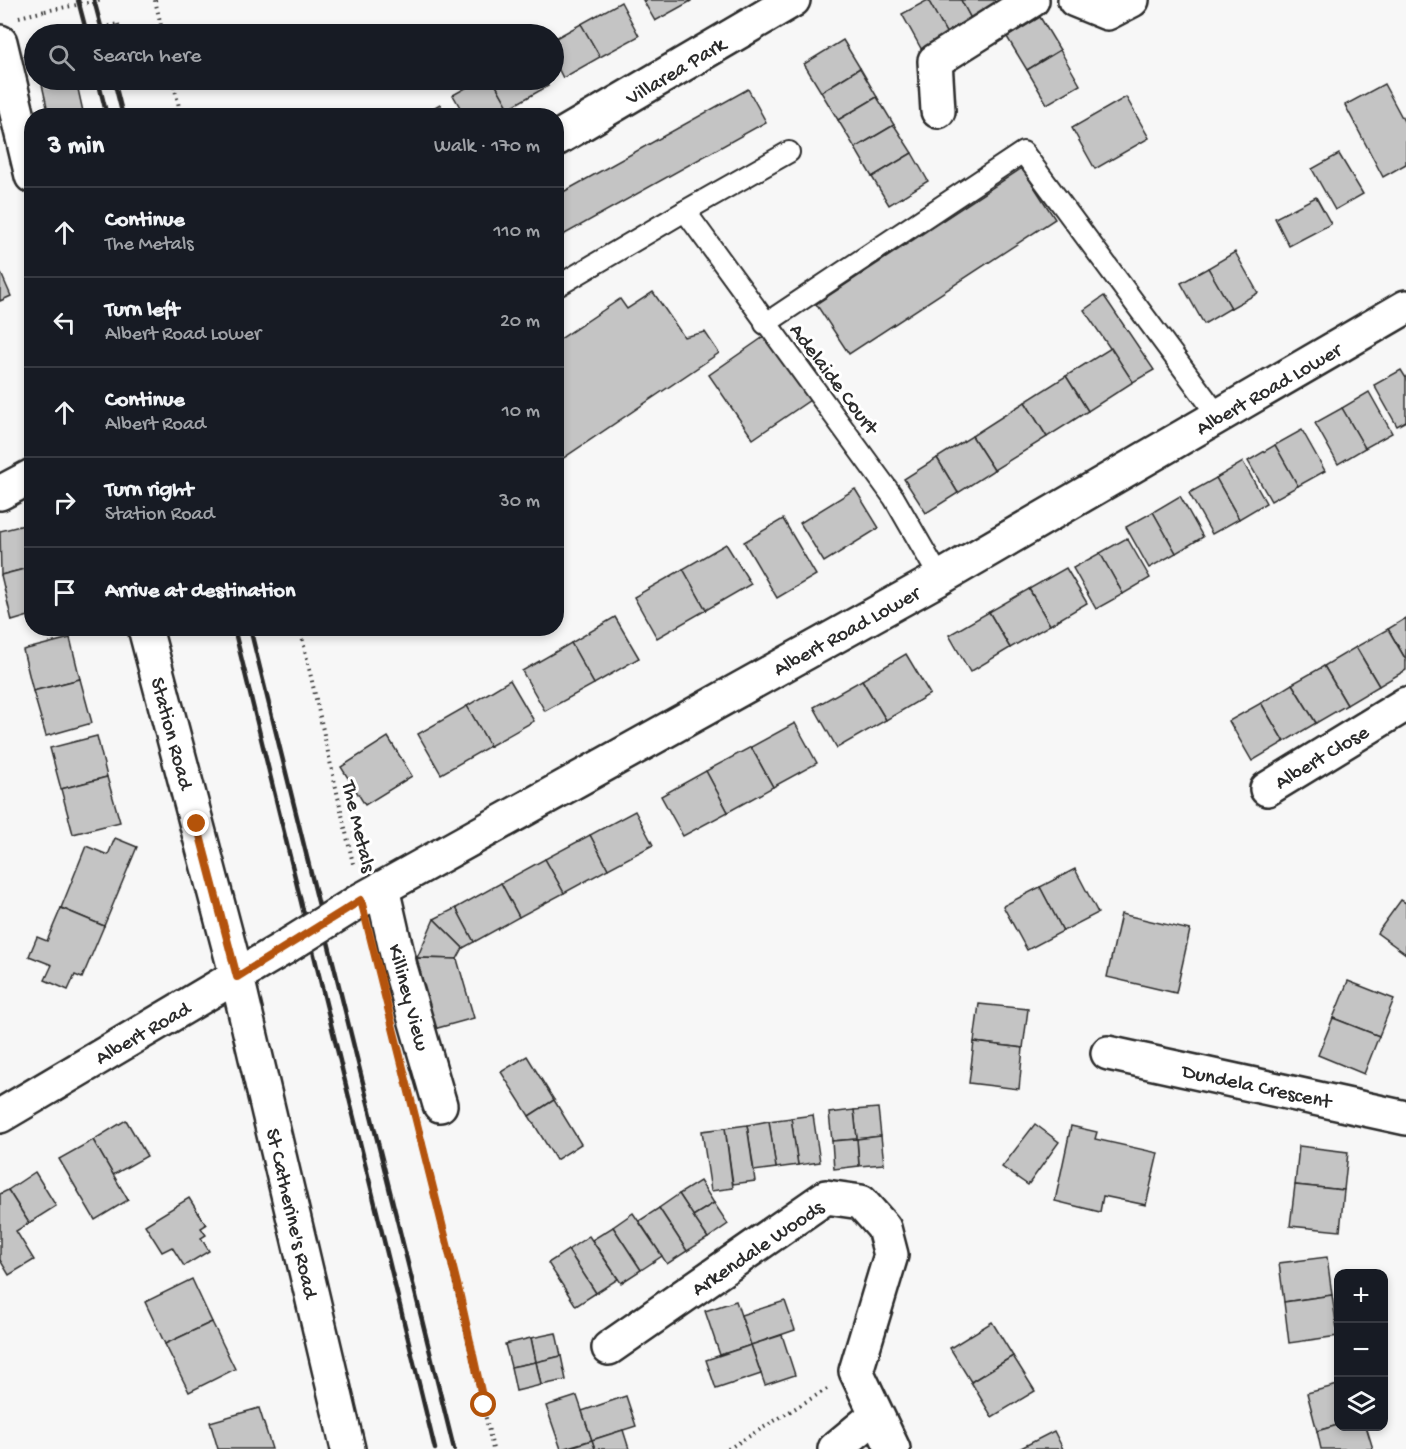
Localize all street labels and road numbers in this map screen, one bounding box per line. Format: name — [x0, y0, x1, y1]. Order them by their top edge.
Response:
street label: Villarea Park — [621, 32, 734, 113]
street label: Adelaide Court — [782, 320, 884, 443]
street label: Albert Road Lower — [1193, 338, 1348, 443]
street label: Albert Road Lower — [770, 582, 927, 684]
street label: Station Road — [143, 675, 197, 794]
street label: Albert Close — [1271, 721, 1375, 797]
street label: The Metals — [334, 778, 380, 876]
street label: Killiney View — [380, 942, 433, 1055]
street label: Albert Road — [92, 997, 197, 1072]
street label: Dundela Crescent — [1177, 1060, 1335, 1117]
street label: St Catherine's Road — [258, 1126, 322, 1303]
street label: Arkendale Woods — [688, 1196, 831, 1303]

